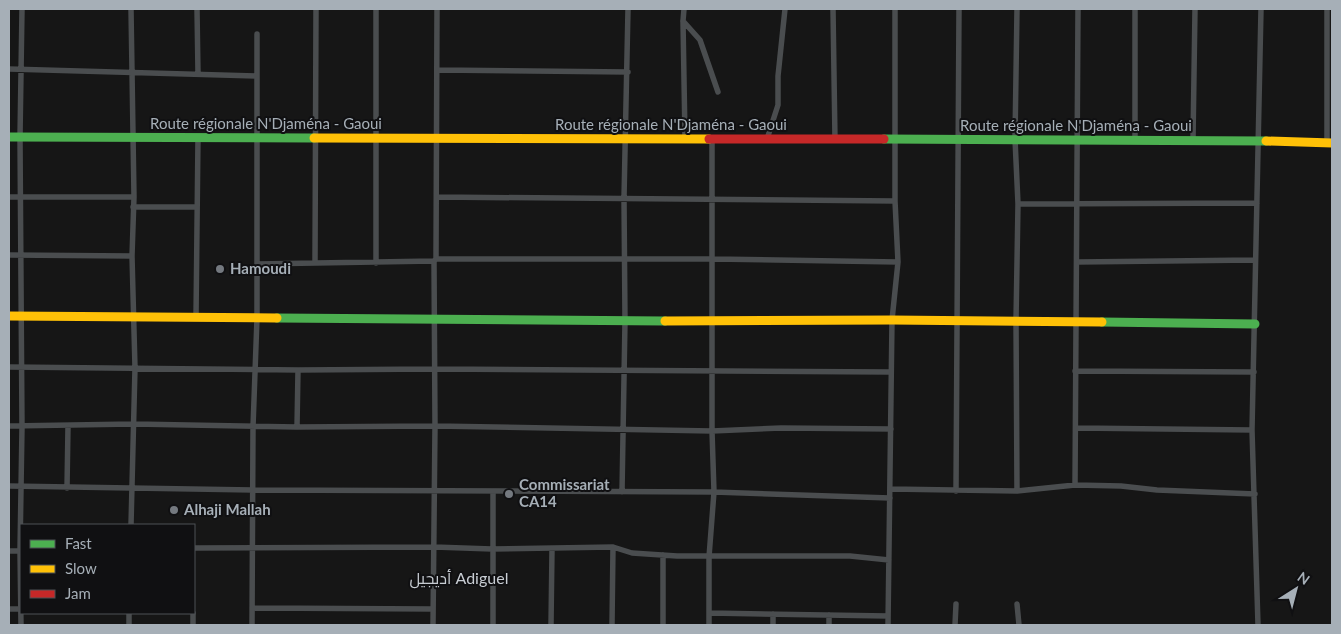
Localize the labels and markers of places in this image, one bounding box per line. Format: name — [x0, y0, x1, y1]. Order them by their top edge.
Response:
place label: Hamoudi — [230, 259, 291, 277]
marker: Hamoudi — [214, 263, 226, 275]
place label: Commissariat CA14 — [519, 475, 610, 510]
marker: Commissariat CA14 — [503, 488, 515, 500]
place label: Alhaji Mallah — [183, 500, 271, 518]
marker: Alhaji Mallah — [168, 504, 180, 516]

